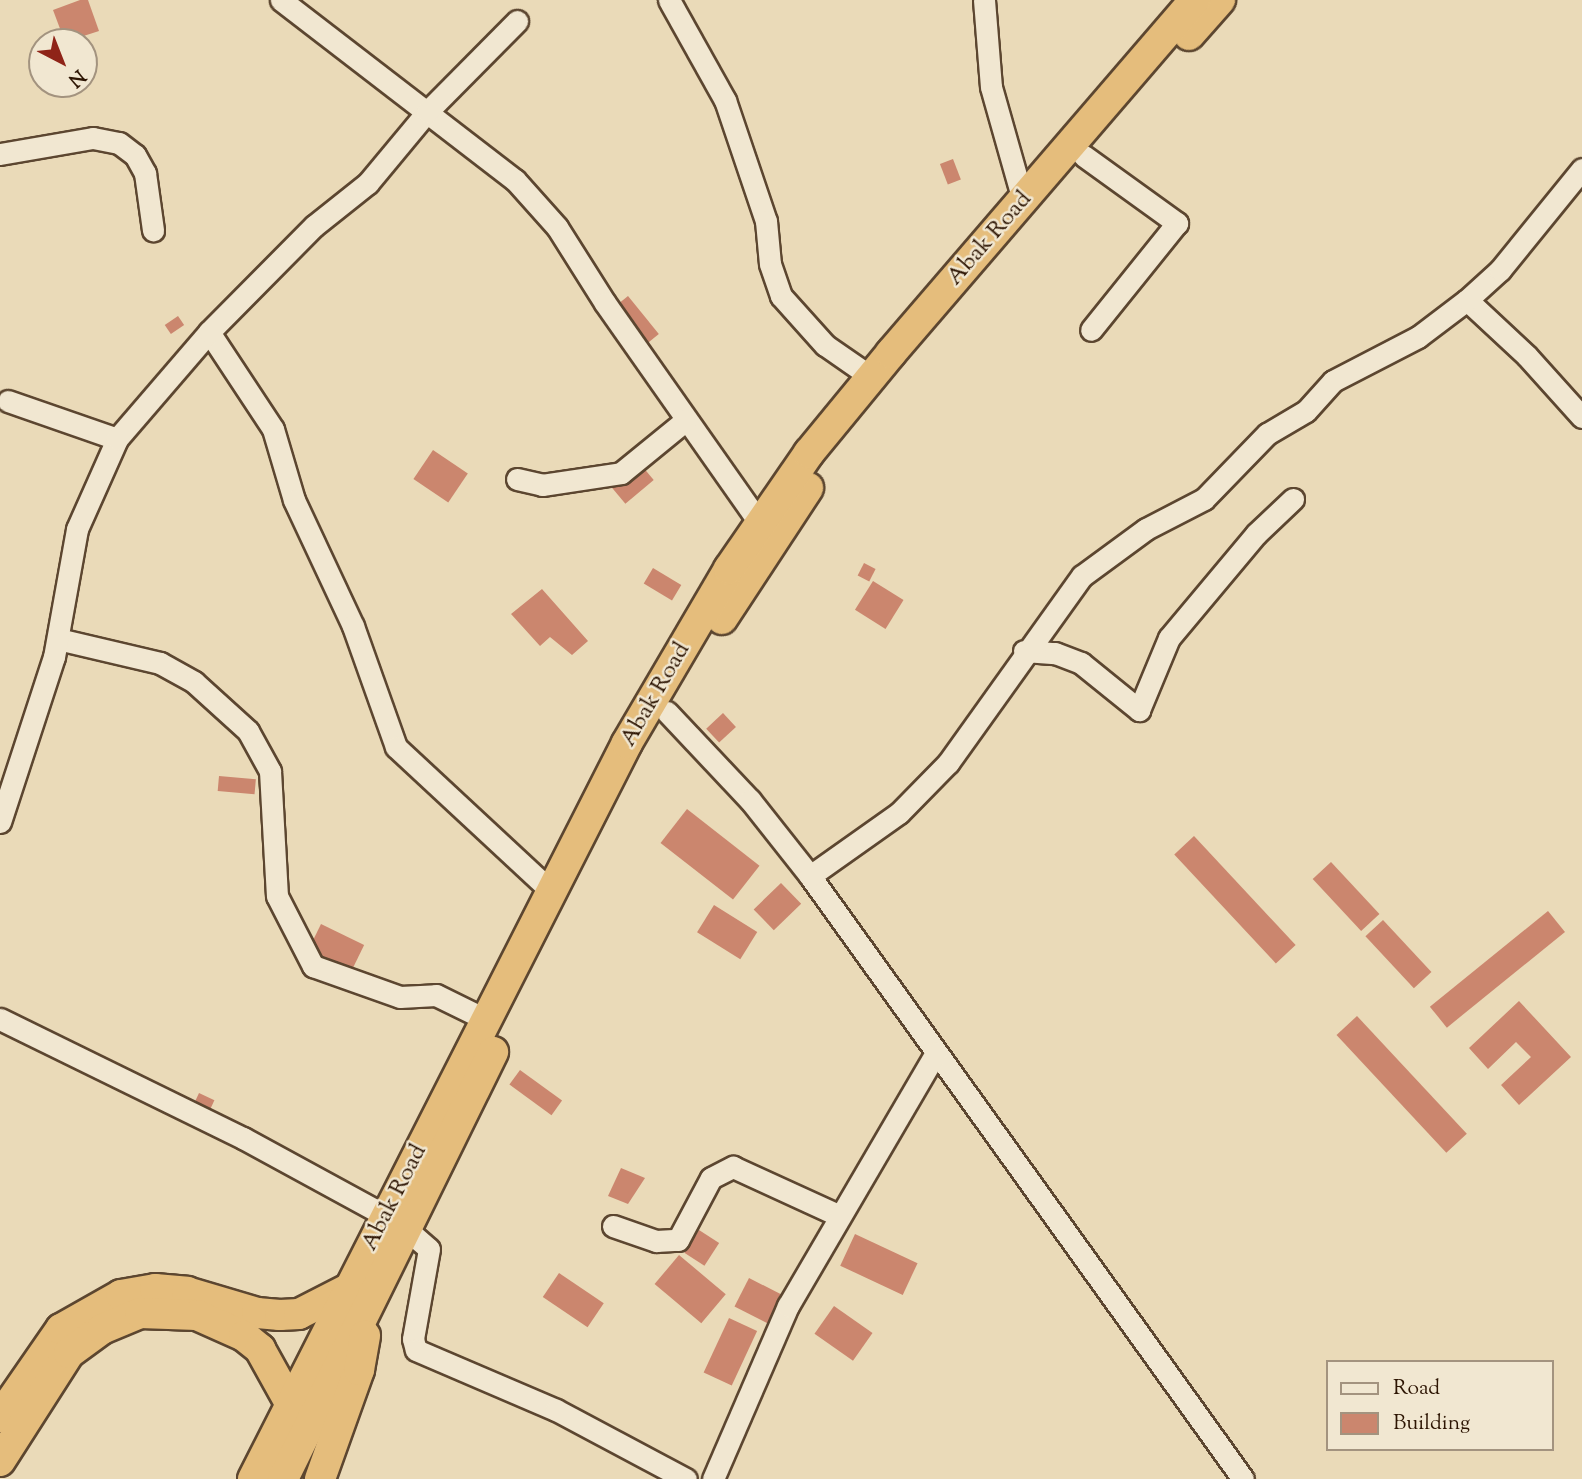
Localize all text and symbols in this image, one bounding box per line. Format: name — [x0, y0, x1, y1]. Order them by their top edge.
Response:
north arrow — [28, 28, 98, 98]
text: N — [61, 62, 91, 93]
street label: Abak Road — [941, 186, 1039, 292]
street label: Abak Road — [615, 638, 697, 752]
street label: Abak Road — [356, 1140, 434, 1256]
legend — [1326, 1360, 1554, 1451]
text: Road — [1393, 1374, 1440, 1404]
text: Building — [1393, 1409, 1470, 1439]

